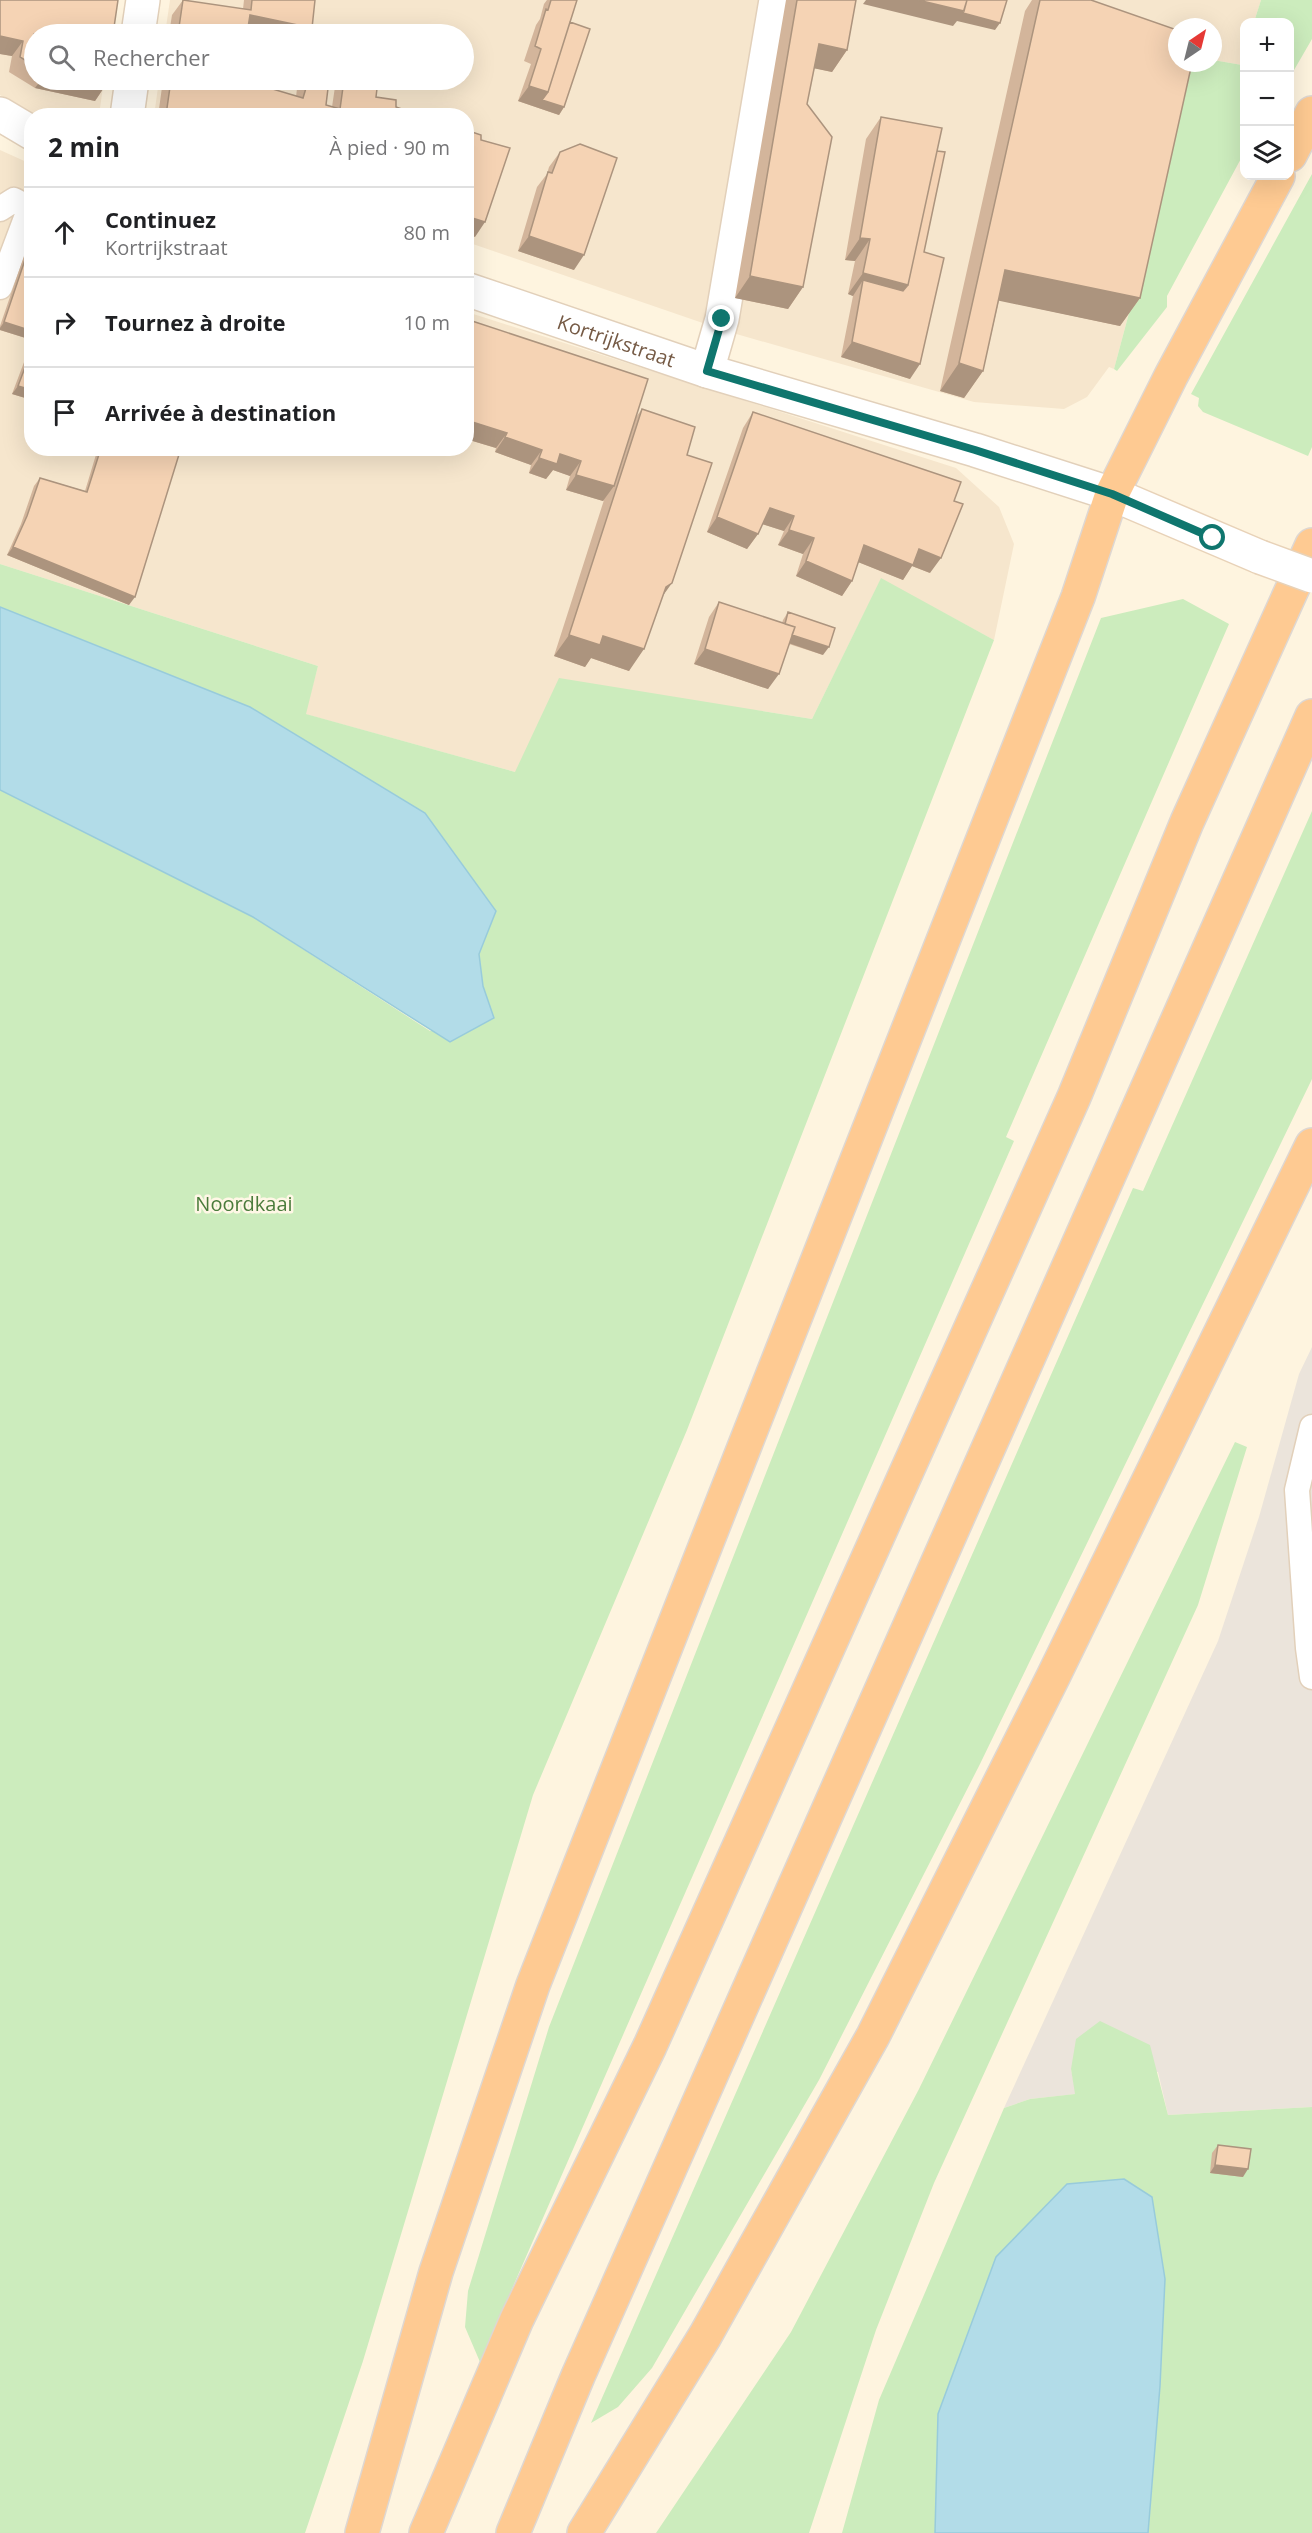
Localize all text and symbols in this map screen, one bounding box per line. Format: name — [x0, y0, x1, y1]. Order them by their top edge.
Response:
north arrow — [1168, 18, 1222, 72]
map controls — [1240, 18, 1294, 180]
button: + — [1240, 18, 1294, 72]
search box — [24, 24, 474, 90]
icon: search — [45, 41, 78, 74]
text: Rechercher — [93, 42, 210, 72]
button: − — [1240, 72, 1294, 126]
button: layers — [1240, 126, 1294, 180]
text: 2 min — [48, 129, 120, 165]
text: À pied · 90 m — [329, 134, 450, 161]
text: Continuez — [105, 204, 216, 234]
icon: ahead — [48, 216, 81, 249]
text: 80 m — [403, 219, 450, 246]
text: Kortrijkstraat — [105, 234, 228, 261]
route end — [708, 305, 734, 331]
icon: right — [48, 306, 81, 339]
text: Tournez à droite — [105, 307, 286, 337]
street label: Kortrijkstraat — [554, 308, 679, 373]
text: 10 m — [403, 309, 450, 336]
icon: arrive — [48, 396, 81, 429]
text: Arrivée à destination — [105, 397, 336, 427]
route start — [1199, 524, 1225, 550]
park label: Noordkaai — [195, 1190, 293, 1217]

